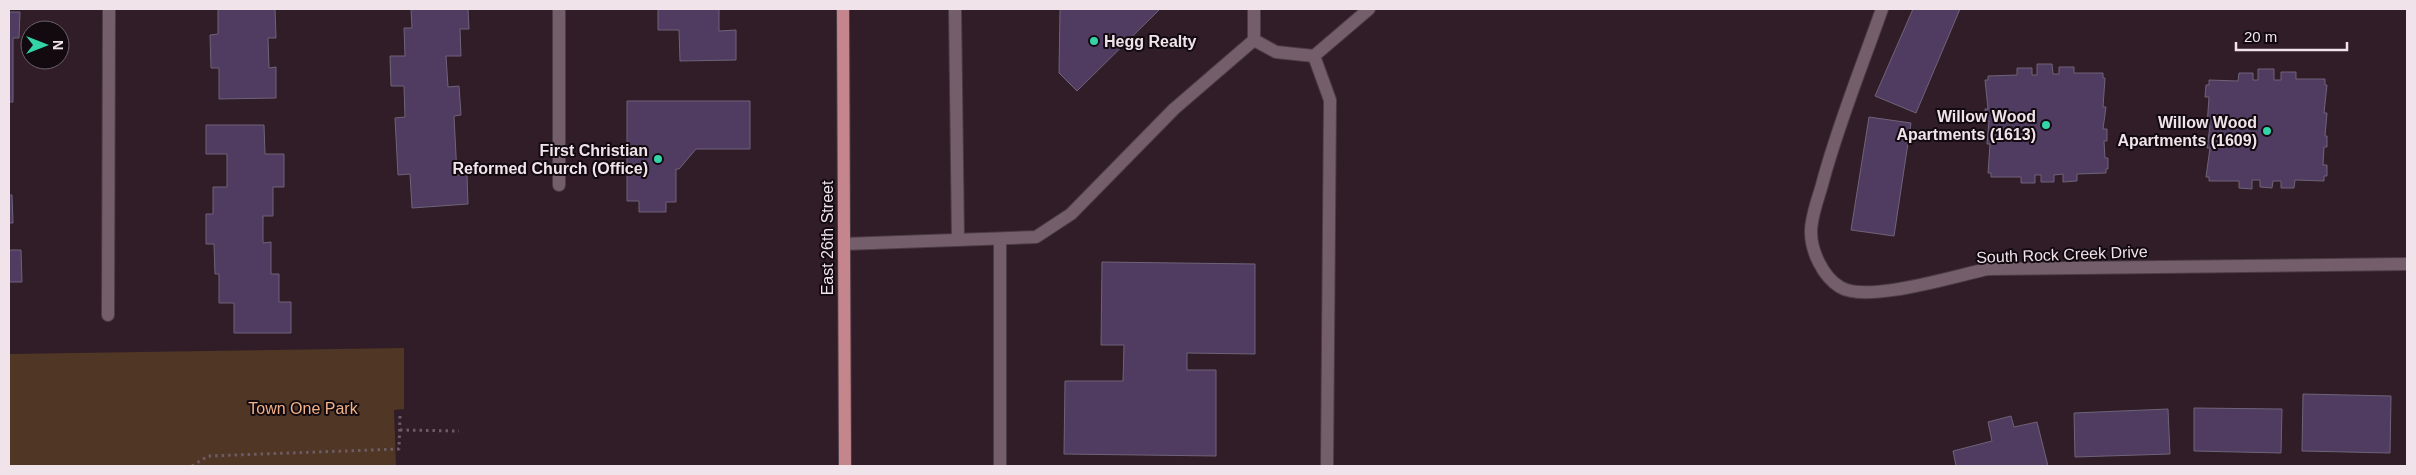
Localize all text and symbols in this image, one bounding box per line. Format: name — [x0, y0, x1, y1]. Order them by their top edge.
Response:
north arrow — [20, 20, 70, 70]
scale bar — [2236, 20, 2347, 52]
text: 20 m — [2244, 28, 2277, 45]
place label: Hegg Realty — [1104, 33, 1197, 50]
marker: Hegg Realty — [1088, 35, 1100, 47]
text: N — [50, 40, 66, 50]
place label: Willow Wood Apartments (1613) — [1896, 108, 2036, 143]
place label: Willow Wood Apartments (1609) — [2117, 114, 2257, 149]
marker: Willow Wood Apartments (1613) — [2040, 119, 2052, 131]
marker: Willow Wood Apartments (1609) — [2261, 125, 2273, 137]
place label: First Christian Reformed Church (Office) — [452, 142, 648, 177]
marker: First Christian Reformed Church (Office) — [652, 153, 664, 165]
street label: East 26th Street — [819, 180, 836, 295]
street label: South Rock Creek Drive — [1976, 243, 2148, 266]
park label: Town One Park — [248, 400, 359, 417]

